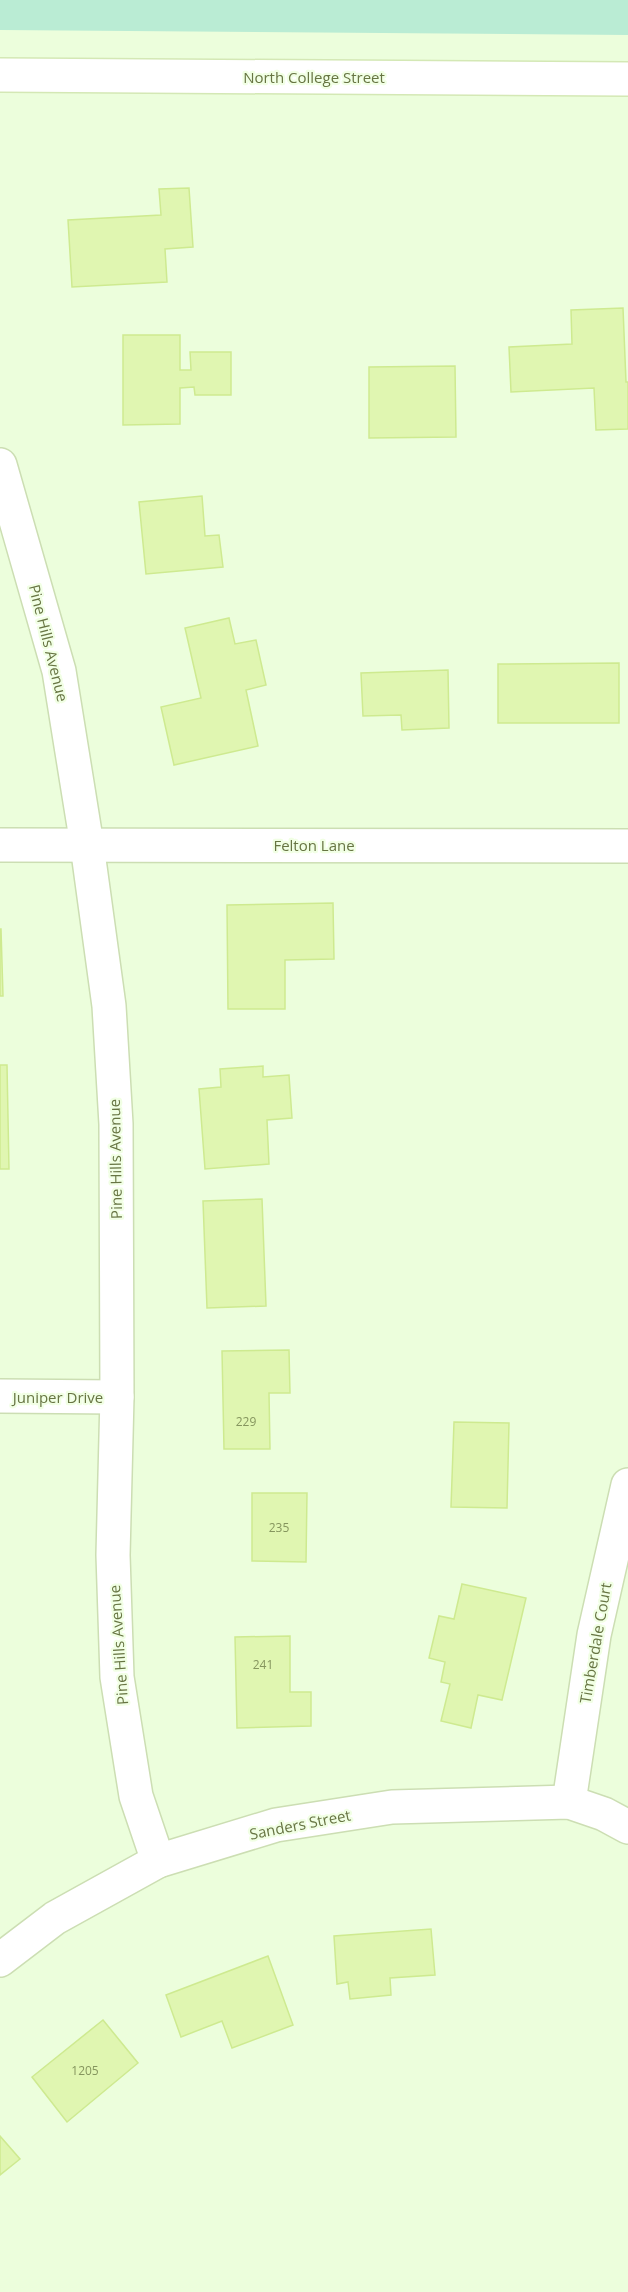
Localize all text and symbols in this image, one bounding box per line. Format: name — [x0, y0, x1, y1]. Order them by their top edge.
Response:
street label: North College Street — [243, 67, 385, 87]
street label: Pine Hills Avenue — [25, 582, 73, 704]
street label: Felton Lane — [273, 835, 355, 855]
street label: Pine Hills Avenue — [104, 1099, 126, 1219]
street label: Juniper Drive — [11, 1387, 103, 1407]
house number: 229 — [236, 1413, 256, 1430]
house number: 235 — [269, 1519, 289, 1536]
street label: Timberdale Court — [575, 1581, 615, 1705]
street label: Pine Hills Avenue — [104, 1584, 132, 1706]
house number: 241 — [253, 1656, 273, 1673]
street label: Sanders Street — [248, 1804, 352, 1844]
house number: 1205 — [71, 2062, 99, 2079]

